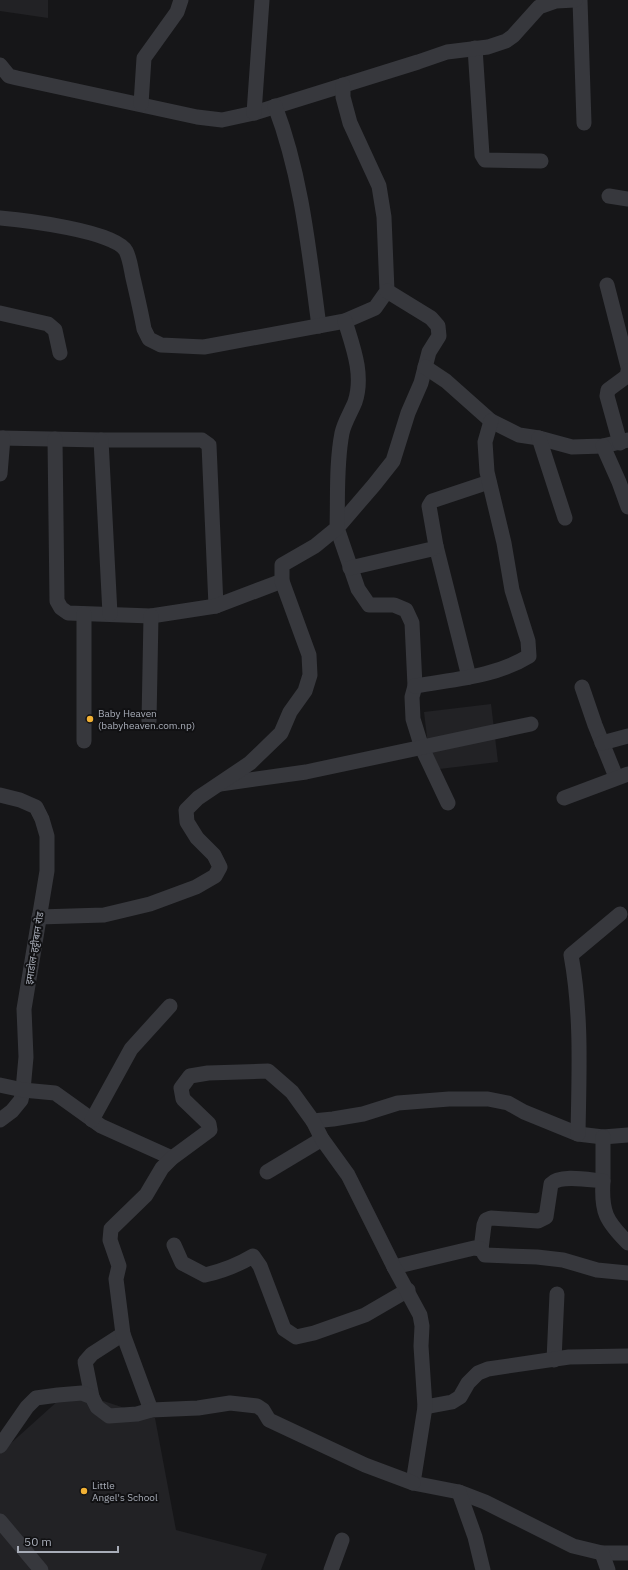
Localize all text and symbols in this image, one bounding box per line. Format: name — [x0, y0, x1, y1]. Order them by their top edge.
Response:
place label: Baby Heaven (babyheaven.com.np) — [98, 707, 195, 732]
marker: Baby Heaven (babyheaven.com.np) — [85, 714, 95, 724]
street label: इमाडोल-हट्टीबान रोड — [22, 910, 47, 985]
place label: Little Angel's School — [92, 1479, 158, 1504]
marker: Little Angel's School — [79, 1486, 89, 1496]
scale bar — [18, 1528, 118, 1554]
text: 50 m — [24, 1534, 52, 1549]

